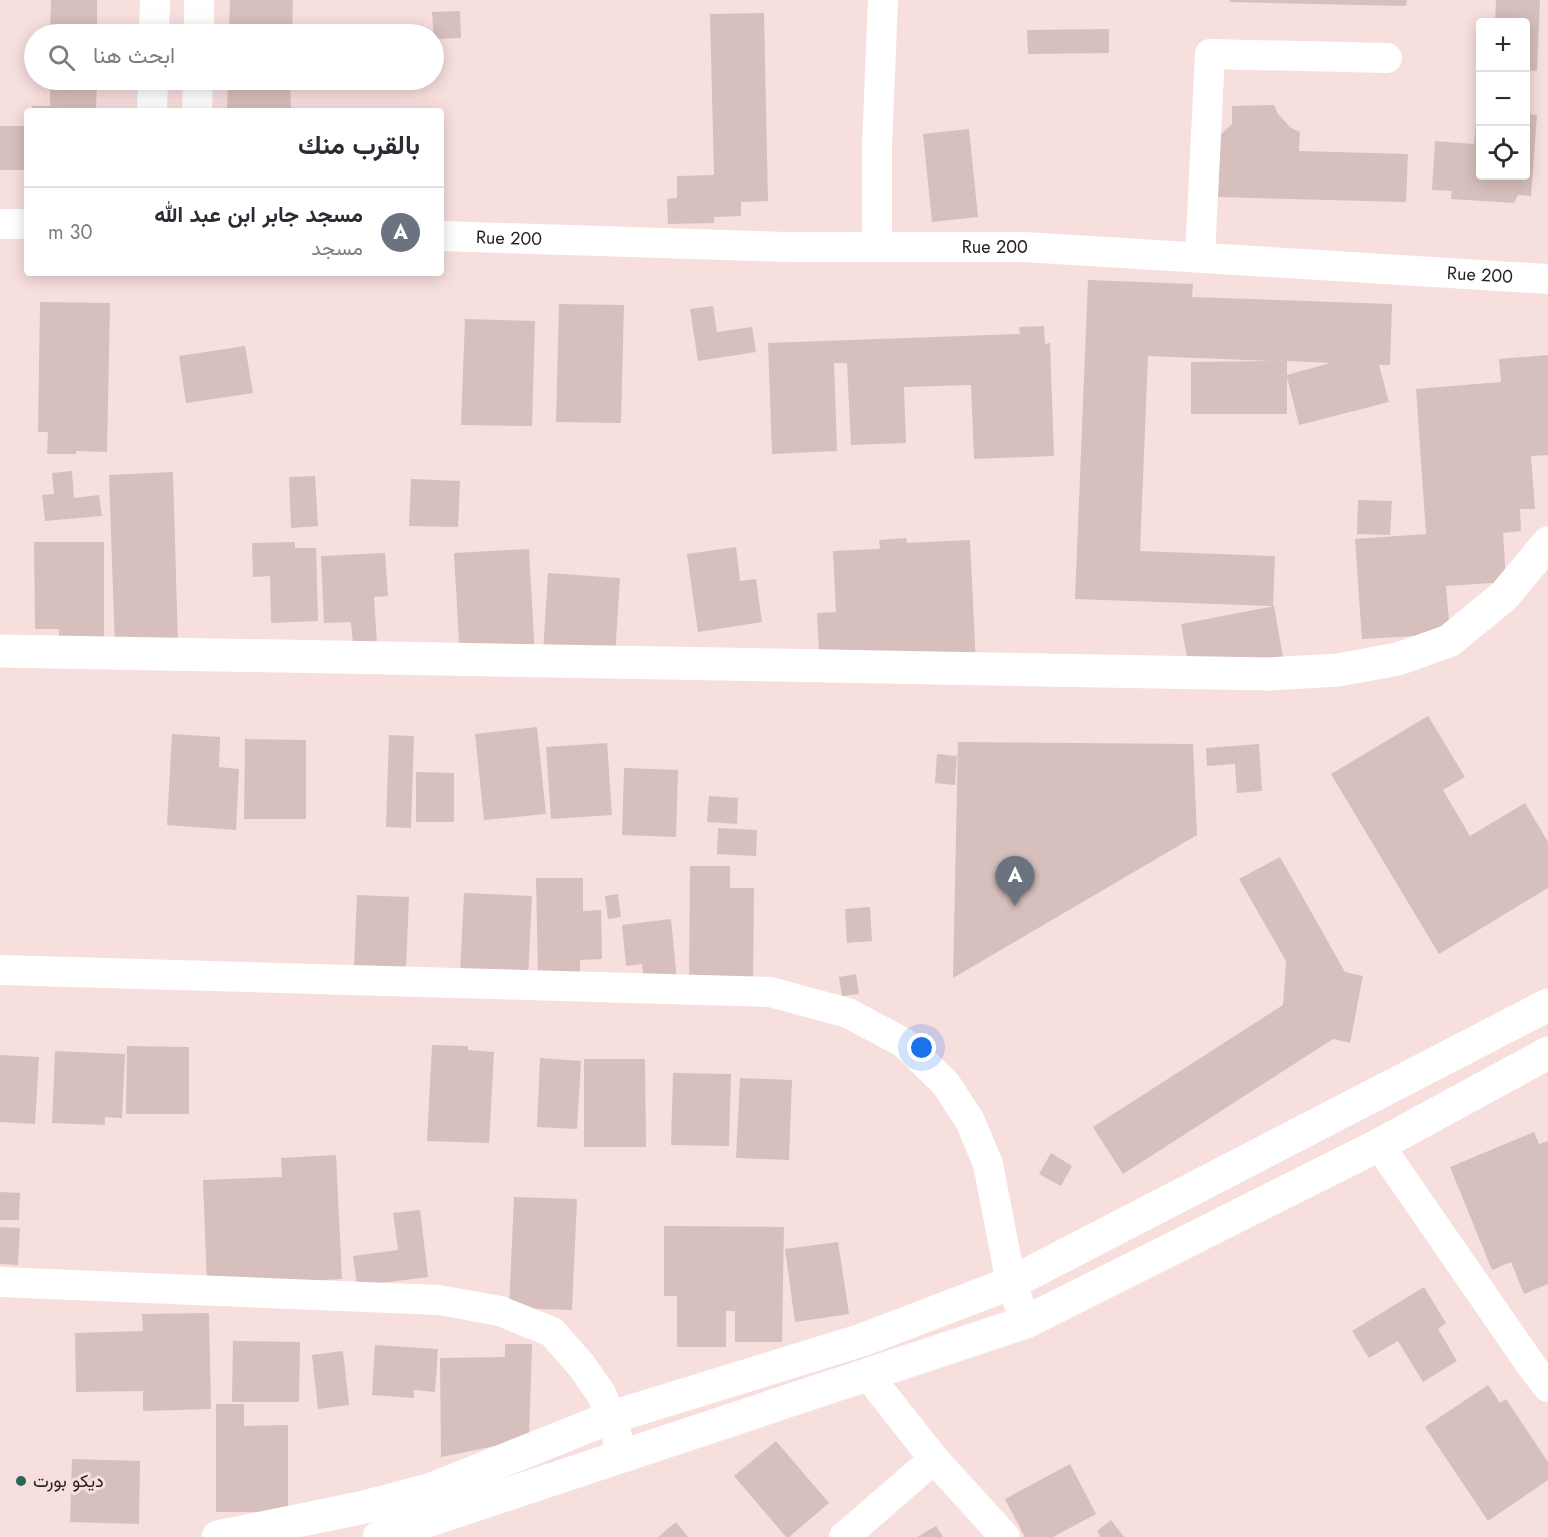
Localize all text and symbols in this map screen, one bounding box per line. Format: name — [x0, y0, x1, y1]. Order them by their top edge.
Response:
map controls — [1476, 18, 1530, 180]
button: + — [1476, 18, 1530, 72]
search box — [24, 24, 444, 90]
text: ابحث هنا — [93, 39, 175, 71]
icon: search — [45, 41, 78, 74]
button: − — [1476, 72, 1530, 126]
text: بالقرب منك — [298, 126, 420, 164]
button: locate — [1476, 126, 1530, 180]
text: مسجد جابر ابن عبد الله — [154, 198, 363, 230]
text: 30 m — [48, 218, 93, 247]
text: A — [393, 218, 408, 247]
street label: Rue 200 — [476, 224, 543, 252]
text: مسجد — [311, 234, 363, 263]
street label: Rue 200 — [962, 234, 1028, 260]
street label: Rue 200 — [1446, 260, 1514, 290]
pin: A — [996, 856, 1034, 906]
your location — [907, 1033, 936, 1062]
place label: ديكو بورت — [33, 1468, 104, 1494]
marker: ديكو بورت — [14, 1474, 28, 1488]

